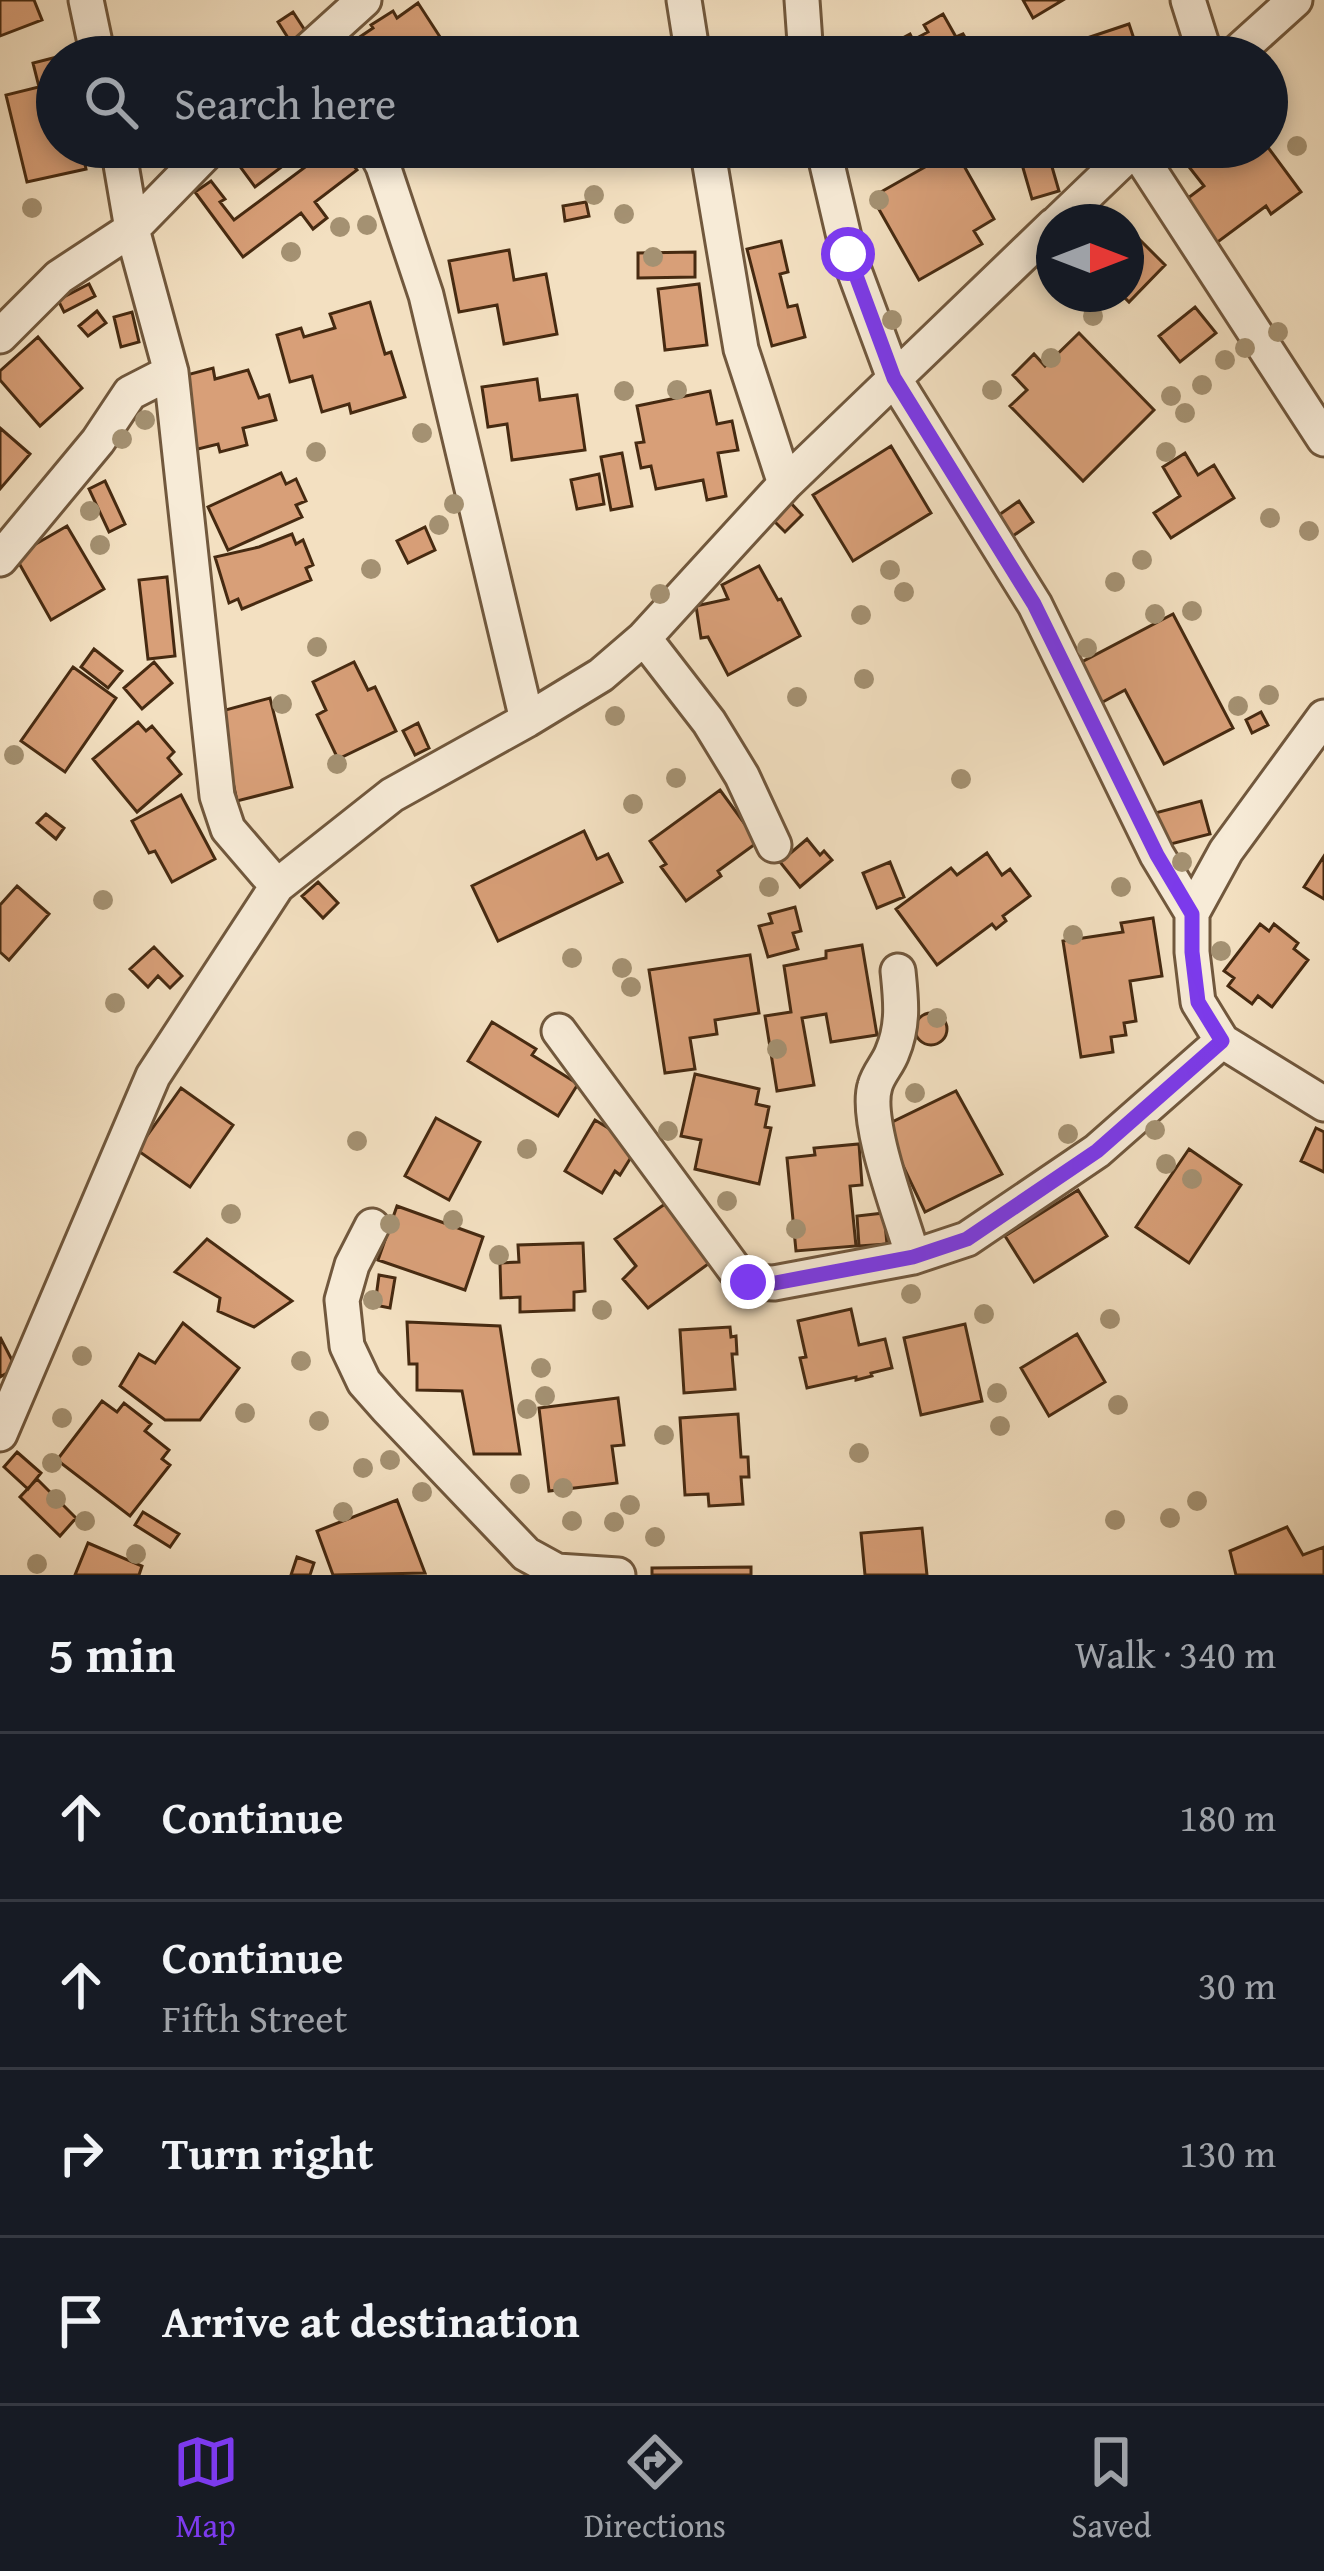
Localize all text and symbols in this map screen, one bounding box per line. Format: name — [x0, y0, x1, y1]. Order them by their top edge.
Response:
search box — [36, 36, 1288, 168]
icon: search — [78, 69, 144, 135]
text: Search here — [174, 70, 396, 135]
north arrow — [1036, 204, 1144, 312]
route start — [821, 227, 875, 281]
route end — [721, 1255, 775, 1309]
text: 5 min — [48, 1616, 175, 1691]
text: Walk · 340 m — [1075, 1625, 1276, 1682]
icon: ahead — [48, 1784, 114, 1850]
text: Continue — [162, 1784, 343, 1849]
text: 180 m — [1179, 1788, 1276, 1845]
text: Continue — [162, 1924, 343, 1989]
icon: ahead — [48, 1952, 114, 2018]
text: 30 m — [1198, 1956, 1276, 2013]
text: Fifth Street — [162, 1989, 347, 2046]
icon: right — [48, 2120, 114, 2186]
text: Turn right — [162, 2120, 374, 2185]
text: 130 m — [1179, 2124, 1276, 2181]
icon: arrive — [48, 2288, 114, 2354]
text: Arrive at destination — [162, 2288, 580, 2353]
tab: Map — [173, 2429, 239, 2549]
tab: Directions — [584, 2429, 726, 2549]
tab: Saved — [1071, 2429, 1151, 2549]

